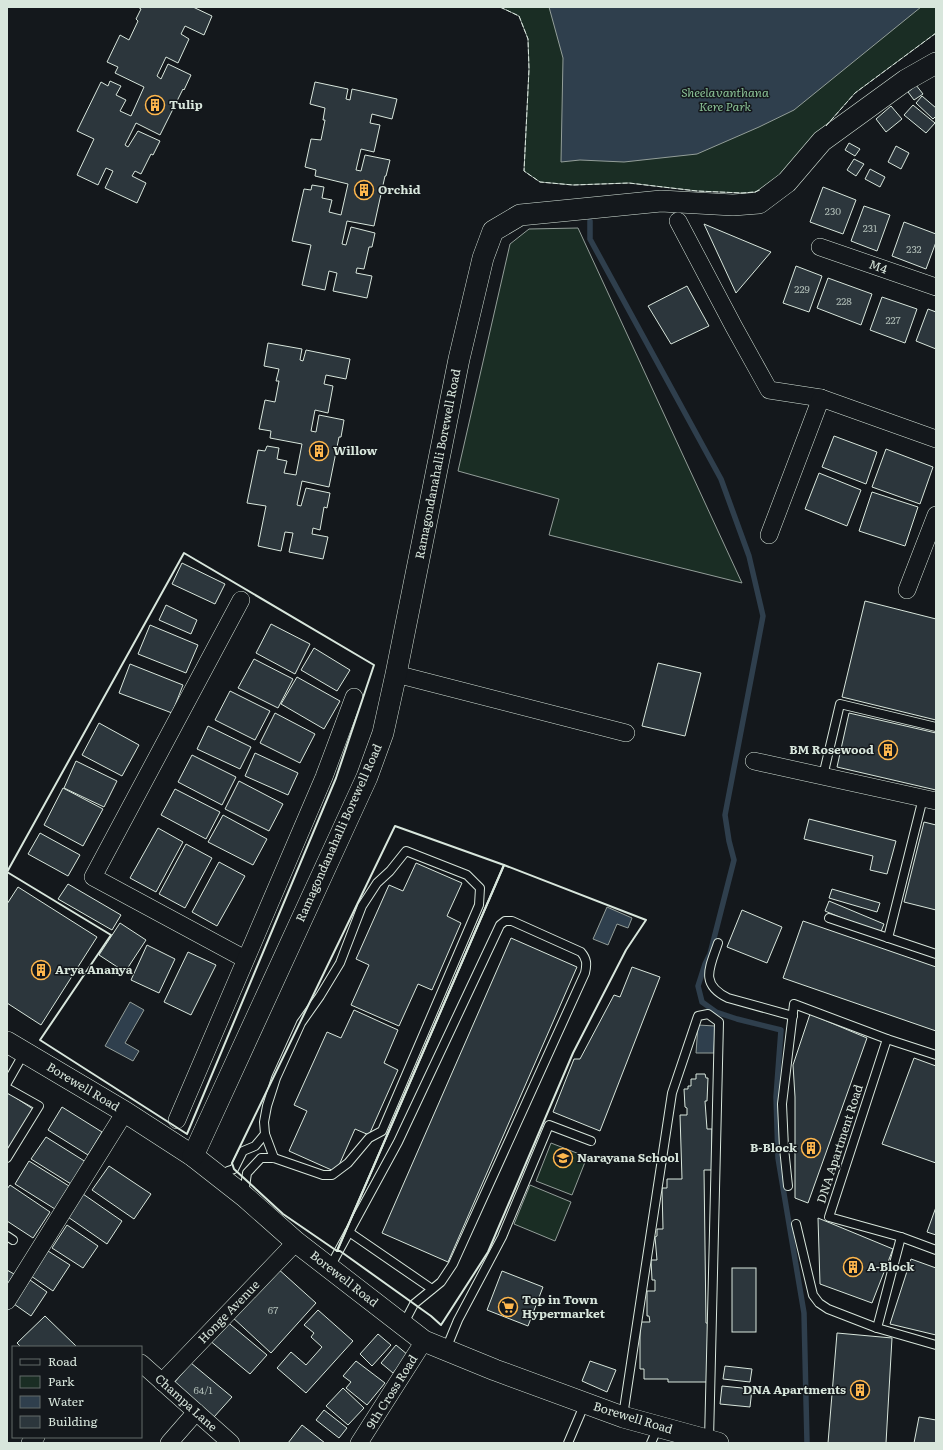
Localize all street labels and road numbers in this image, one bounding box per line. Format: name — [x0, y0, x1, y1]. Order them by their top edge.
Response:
street label: M4 — [867, 255, 890, 278]
street label: Ramagondanahalli Borewell Road — [410, 367, 464, 560]
street label: Ramagondanahalli Borewell Road — [291, 740, 386, 925]
street label: Borewell Road — [44, 1057, 124, 1115]
street label: DNA Apartment Road — [811, 1081, 867, 1205]
street label: Borewell Road — [307, 1246, 383, 1311]
street label: Honge Avenue — [193, 1276, 263, 1347]
street label: 9th Cross Road — [361, 1350, 422, 1432]
street label: Champa Lane — [151, 1369, 222, 1435]
street label: Borewell Road — [591, 1396, 676, 1438]

